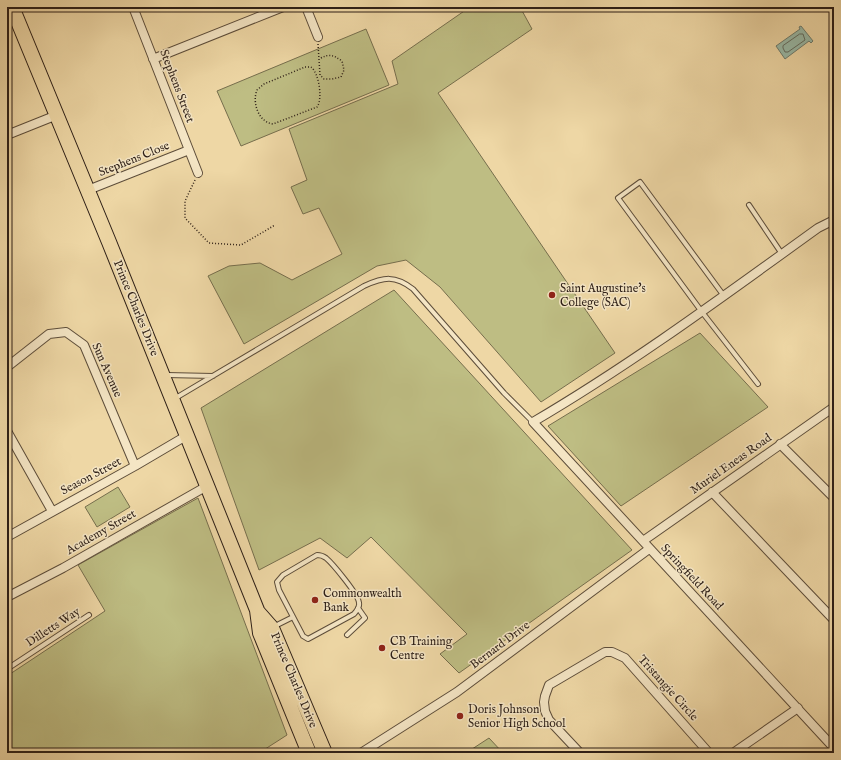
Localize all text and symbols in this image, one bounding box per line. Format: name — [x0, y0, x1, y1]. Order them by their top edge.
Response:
street label: Stephens Street — [155, 47, 198, 125]
street label: Stephens Close — [96, 138, 173, 181]
street label: Prince Charles Drive — [110, 258, 162, 359]
place label: Saint Augustine's College (SAC) — [560, 281, 646, 310]
marker: Saint Augustine's College (SAC) — [547, 290, 557, 300]
street label: Sun Avenue — [88, 340, 126, 400]
street label: Muriel Eneas Road — [687, 430, 775, 498]
street label: Season Street — [58, 454, 124, 498]
street label: Academy Street — [63, 506, 138, 558]
street label: Springfield Road — [657, 541, 727, 614]
place label: Commonwealth Bank — [323, 586, 402, 615]
marker: Commonwealth Bank — [310, 595, 320, 605]
street label: Dilletts Way — [23, 604, 83, 650]
street label: Bernard Drive — [467, 617, 533, 672]
street label: Prince Charles Drive — [267, 630, 321, 730]
place label: CB Training Centre — [390, 634, 453, 663]
marker: CB Training Centre — [377, 643, 387, 653]
street label: Tristangie Circle — [635, 652, 702, 724]
place label: Doris Johnson Senior High School — [468, 702, 566, 731]
marker: Doris Johnson Senior High School — [455, 711, 465, 721]

